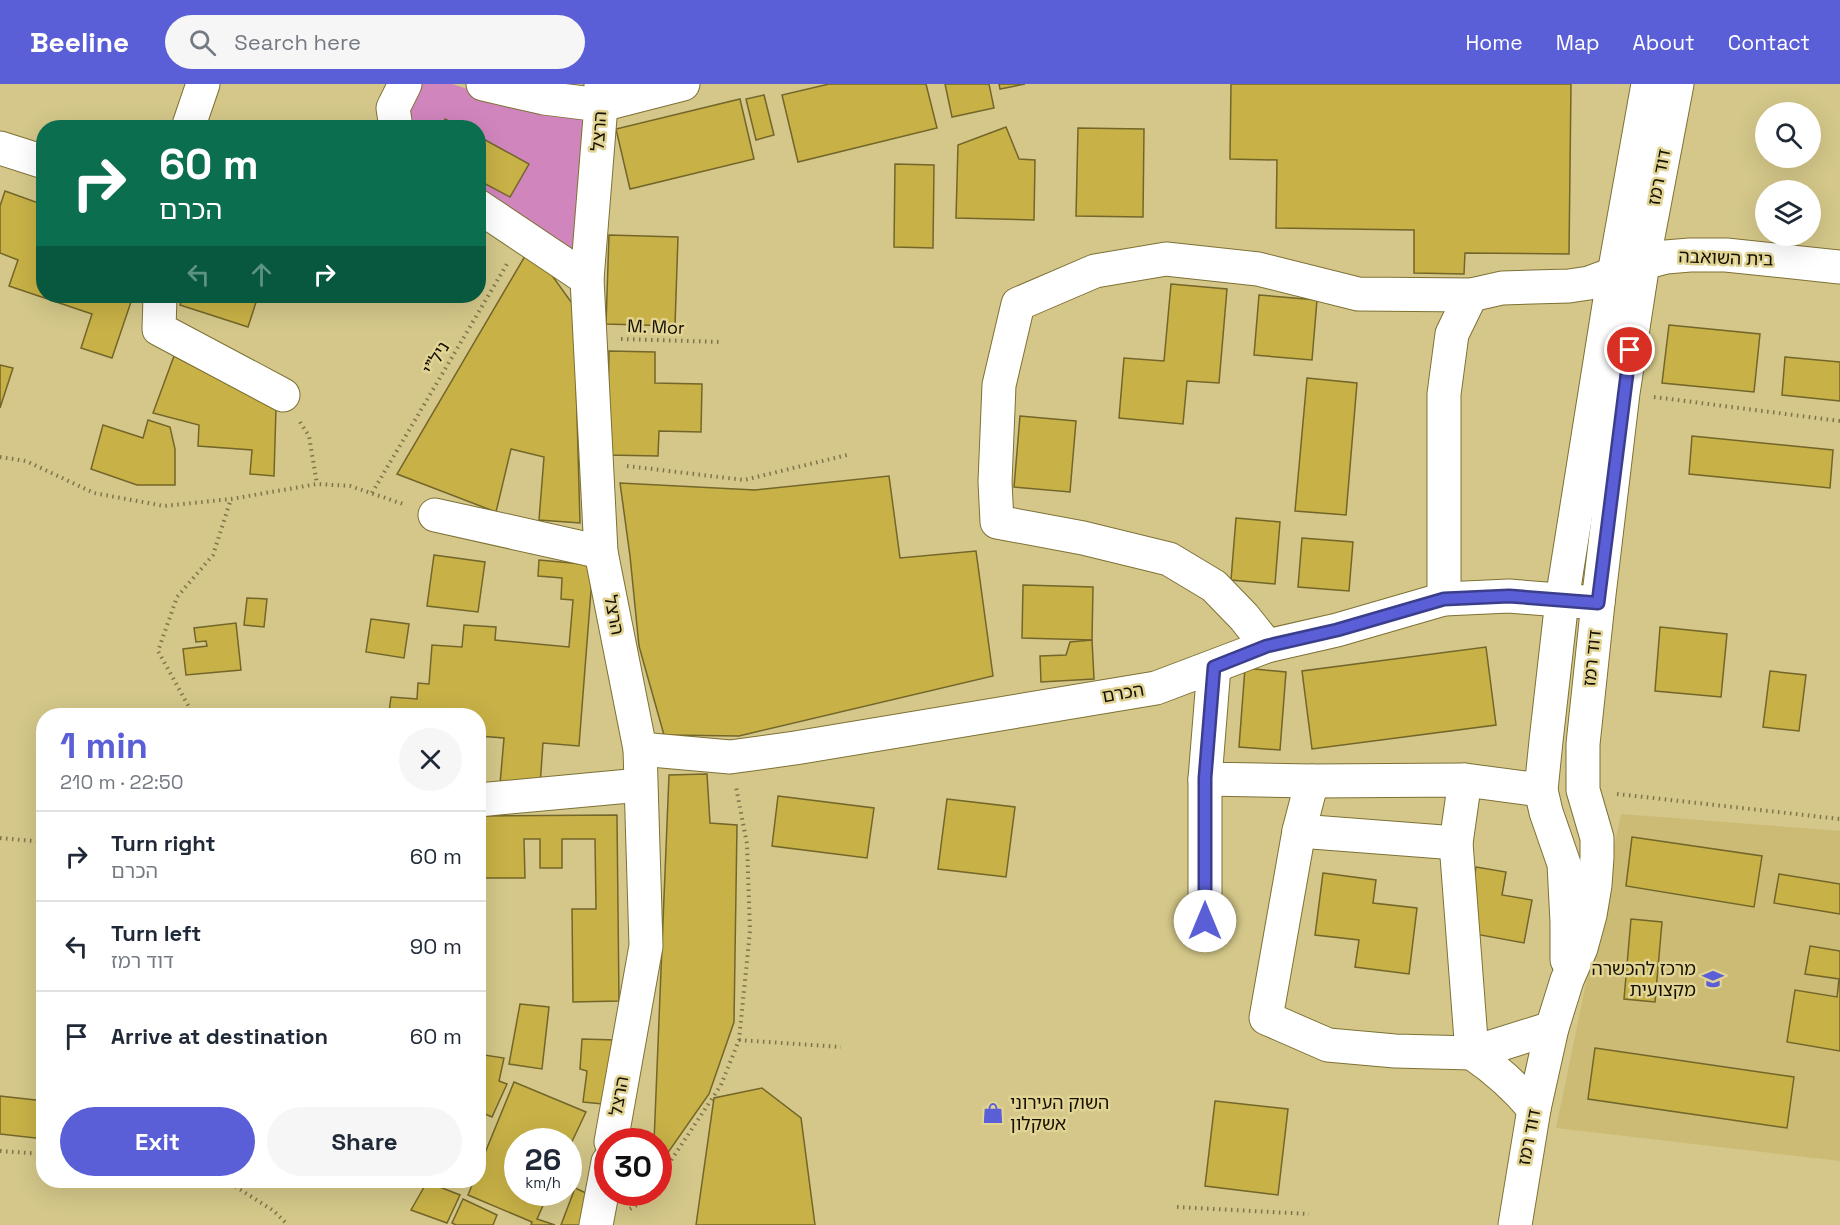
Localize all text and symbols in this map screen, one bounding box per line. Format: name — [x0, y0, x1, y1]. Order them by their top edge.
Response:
search box — [165, 15, 585, 69]
text: Beeline — [30, 24, 129, 60]
icon: search — [186, 26, 219, 59]
text: Search here — [234, 28, 361, 56]
text: Home — [1465, 29, 1523, 56]
text: Map — [1556, 29, 1600, 56]
text: About — [1633, 29, 1695, 56]
text: Contact — [1728, 29, 1810, 56]
map controls — [1755, 102, 1821, 246]
button: search — [1755, 102, 1821, 168]
street label: הרצל — [586, 110, 611, 152]
text: 60 m — [159, 138, 259, 191]
icon: right — [60, 144, 138, 222]
street label: דוד רמז — [1642, 147, 1675, 207]
button: layers — [1755, 180, 1821, 246]
text: הכרם — [159, 192, 222, 227]
street label: בית השואבה — [1678, 244, 1774, 271]
icon: left — [182, 258, 215, 291]
icon: ahead — [245, 258, 278, 291]
icon: right — [308, 258, 341, 291]
street label: M. Mor — [627, 314, 685, 339]
pin — [1604, 324, 1655, 375]
icon: arrive — [1613, 333, 1646, 366]
street label: ניל"י — [417, 337, 454, 378]
street label: הרצל — [599, 593, 630, 637]
street label: דוד רמז — [1577, 628, 1606, 687]
street label: הכרם — [1100, 678, 1146, 708]
text: 1 min — [60, 723, 148, 769]
button: close — [399, 728, 462, 791]
text: 210 m · 22:50 — [60, 769, 184, 795]
text: Turn right — [111, 829, 216, 857]
icon: right — [60, 840, 93, 873]
text: 60 m — [410, 842, 462, 870]
text: הכרם — [111, 858, 158, 884]
position arrow — [1173, 889, 1237, 953]
text: Turn left — [111, 919, 201, 947]
icon: left — [60, 930, 93, 963]
text: 90 m — [410, 932, 462, 960]
text: דוד רמז — [111, 948, 174, 974]
place label: מרכז להכשרה מקצועית — [1592, 957, 1696, 1001]
school or university icon: מרכז להכשרה מקצועית — [1701, 967, 1725, 991]
icon: arrive — [60, 1020, 93, 1053]
text: Arrive at destination — [111, 1022, 328, 1050]
text: 60 m — [410, 1022, 462, 1050]
street label: הרצל — [604, 1074, 633, 1118]
place label: השוק העירוני אשקלון — [1010, 1091, 1109, 1135]
shop icon: השוק העירוני אשקלון — [981, 1101, 1005, 1125]
button: Exit — [60, 1107, 255, 1176]
button: Share — [267, 1107, 462, 1176]
street label: דוד רמז — [1512, 1107, 1545, 1167]
speed limit sign: 30 — [594, 1128, 672, 1206]
text: 26 — [525, 1140, 561, 1179]
text: km/h — [525, 1173, 561, 1192]

